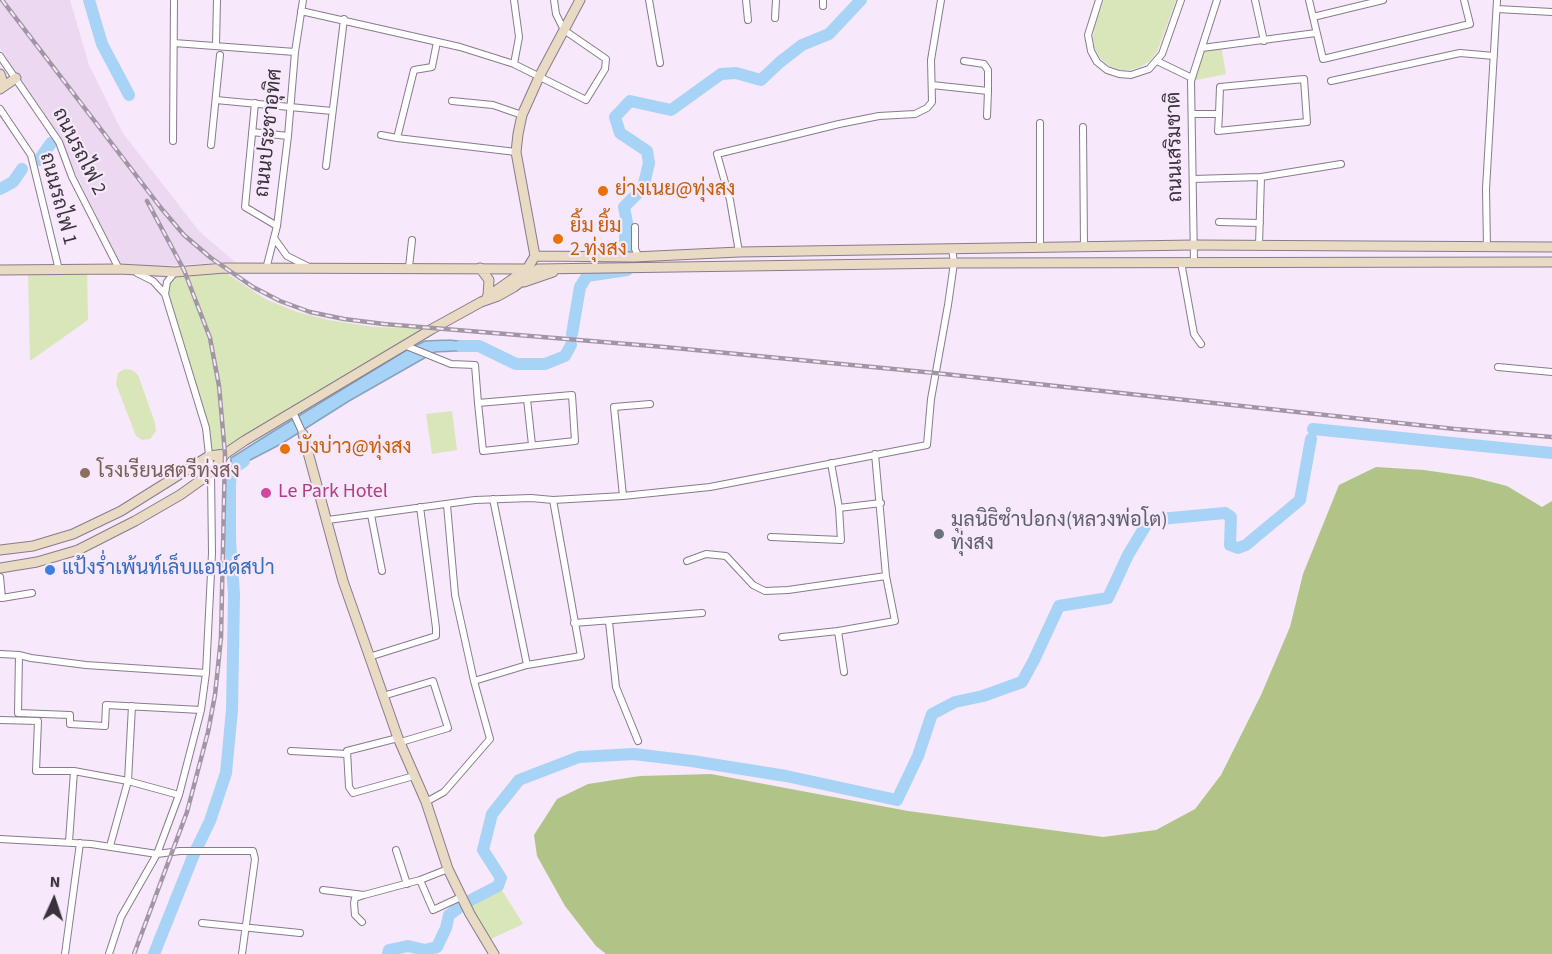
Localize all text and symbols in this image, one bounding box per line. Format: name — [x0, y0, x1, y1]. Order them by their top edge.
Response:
street label: ถนนประชาอุทิศ — [251, 67, 289, 199]
street label: ถนนเสริมชาติ — [1163, 91, 1189, 203]
street label: ถนนรถไฟ 2 — [46, 104, 110, 200]
street label: ถนนรถไฟ 1 — [33, 150, 81, 248]
place label: ย่างเนย@ทุ่งสง — [615, 179, 735, 203]
marker: ย่างเนย@ทุ่งสง — [596, 184, 610, 198]
place label: ยิ้ม ยิ้ม 2 ทุ่งสง — [570, 216, 627, 263]
marker: ยิ้ม ยิ้ม 2 ทุ่งสง — [551, 232, 565, 246]
place label: บังบ่าว@ทุ่งสง — [297, 437, 412, 461]
marker: บังบ่าว@ทุ่งสง — [278, 442, 292, 456]
place label: โรงเรียนสตรีทุ่งสง — [97, 461, 240, 485]
marker: โรงเรียนสตรีทุ่งสง — [78, 466, 92, 480]
place label: Le Park Hotel — [278, 481, 388, 505]
marker: Le Park Hotel — [259, 486, 273, 500]
place label: มูลนิธิซำปอกง(หลวงพ่อโต) ทุ่งสง — [951, 510, 1168, 557]
marker: มูลนิธิซำปอกง(หลวงพ่อโต) ทุ่งสง — [932, 527, 946, 541]
place label: แป้งร่ำเพ้นท์เล็บแอนด์สปา — [62, 558, 275, 582]
marker: แป้งร่ำเพ้นท์เล็บแอนด์สปา — [43, 563, 57, 577]
north arrow — [24, 870, 84, 930]
text: N — [49, 871, 61, 893]

